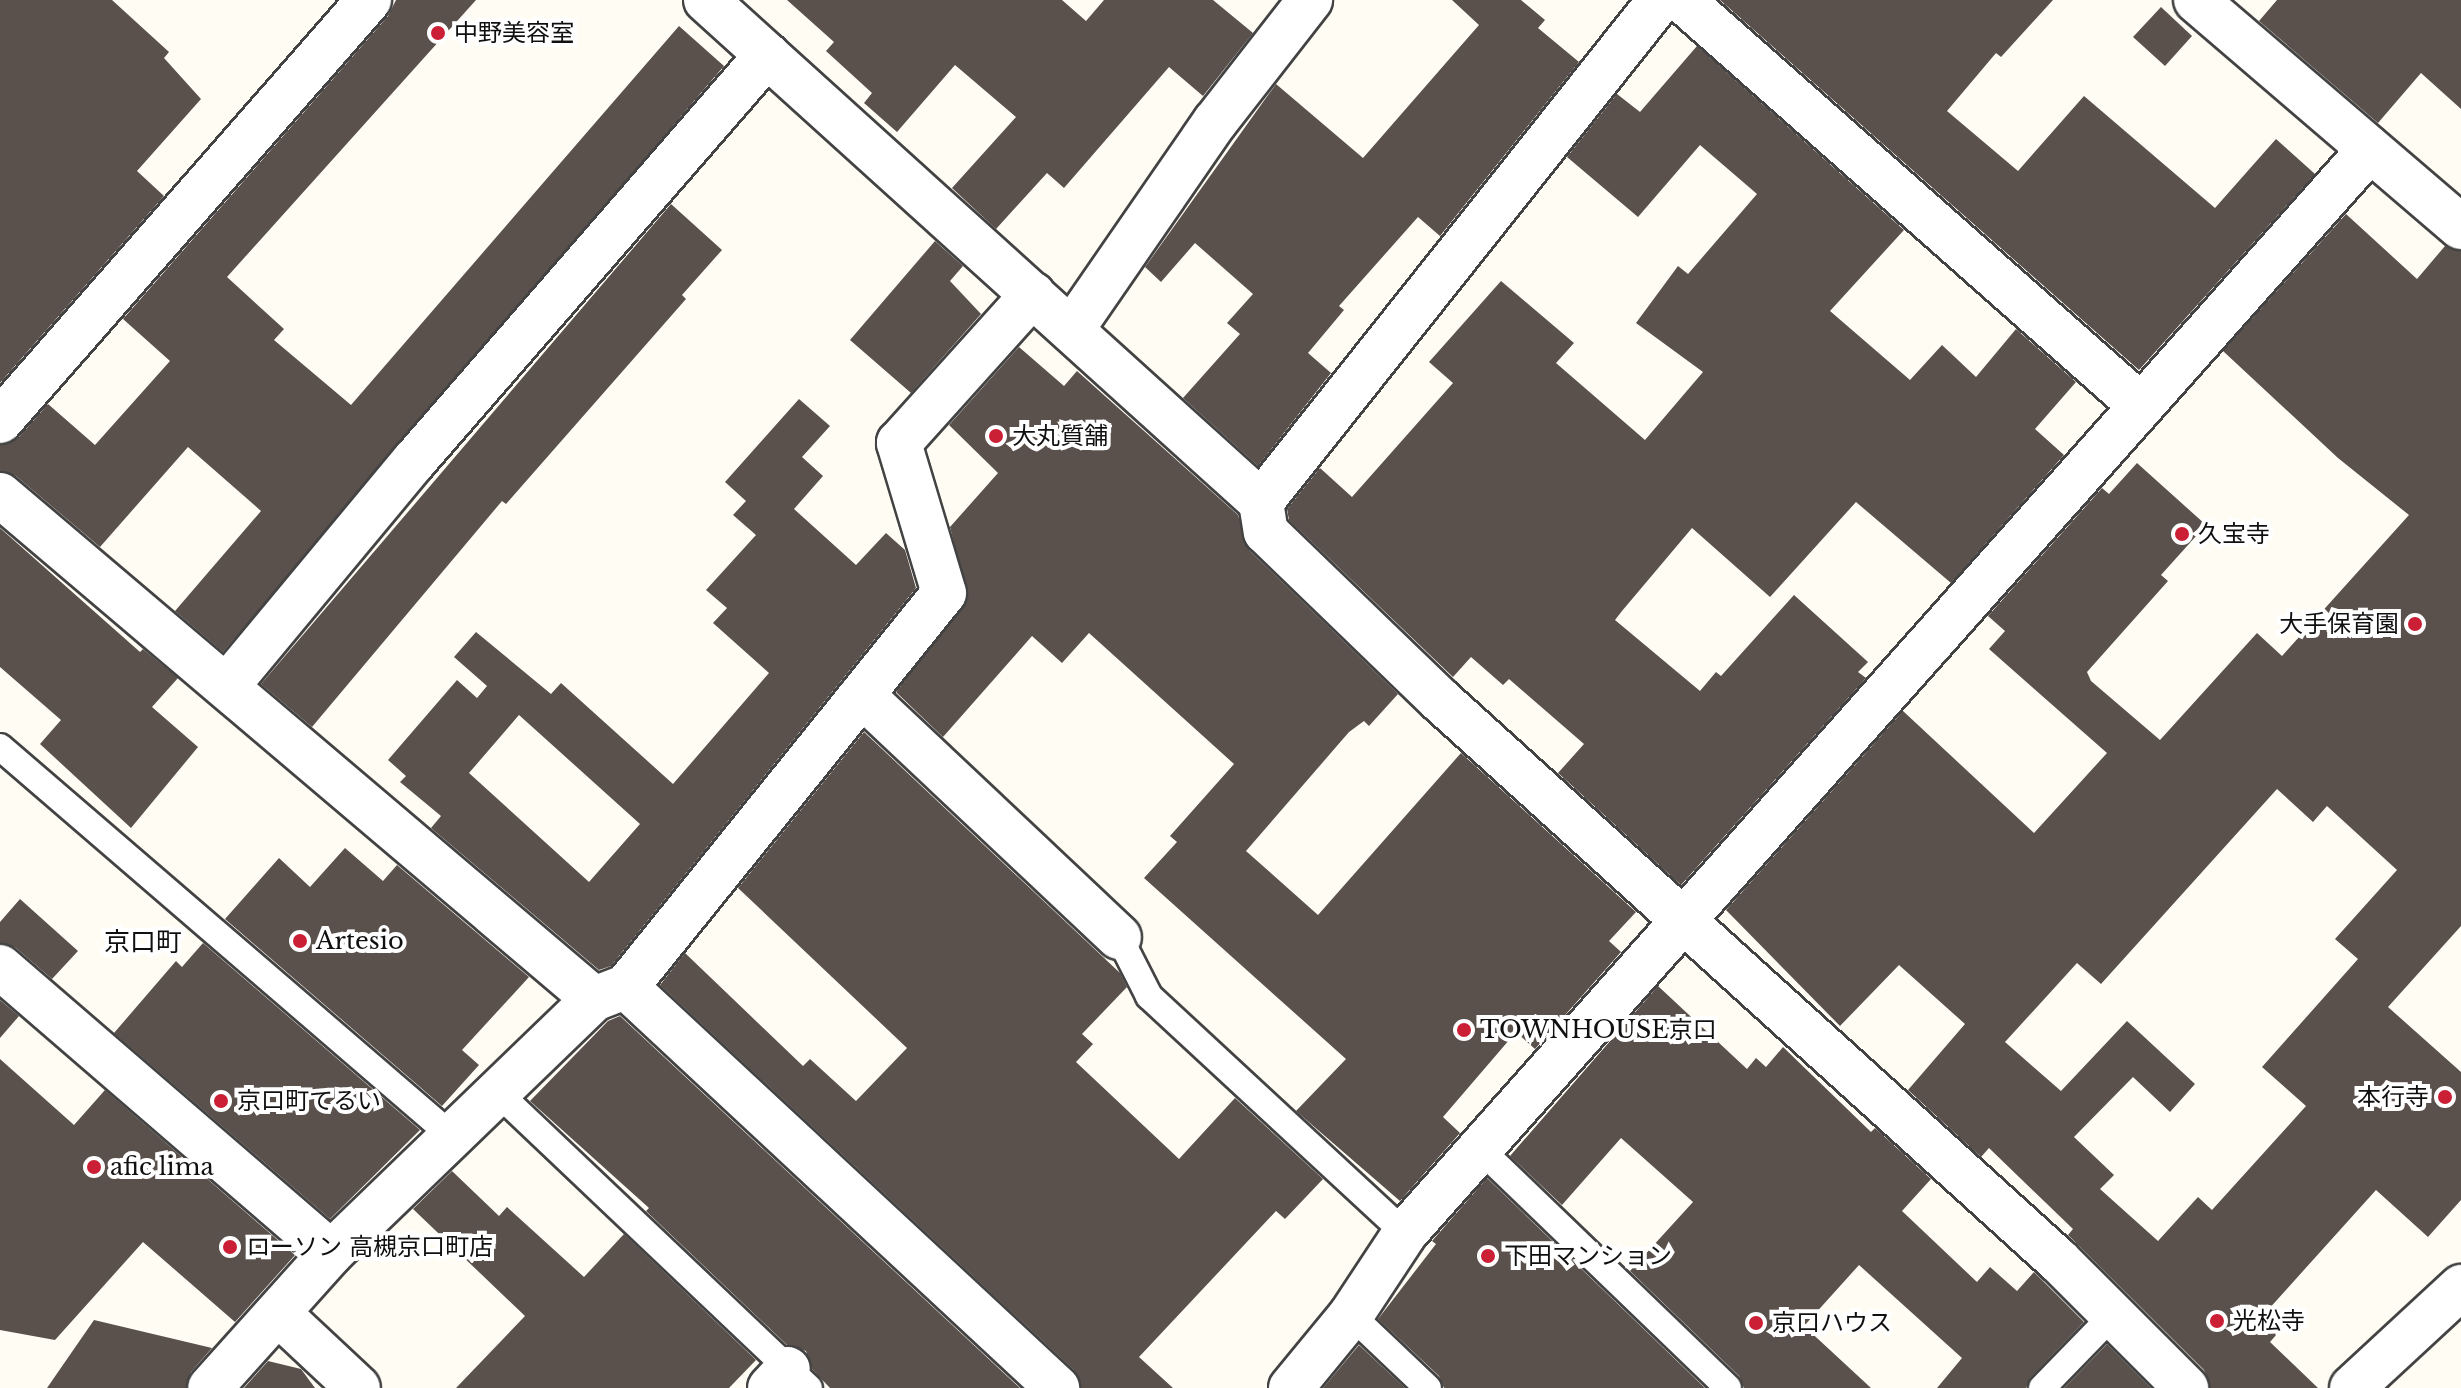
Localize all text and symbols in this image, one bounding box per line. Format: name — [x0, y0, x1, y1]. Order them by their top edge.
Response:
place label: 中野美容室 — [454, 19, 574, 47]
marker: 中野美容室 — [429, 24, 447, 42]
place label: 大丸質舗 — [1012, 422, 1108, 450]
marker: 大丸質舗 — [987, 427, 1005, 445]
place label: 久宝寺 — [2198, 520, 2270, 548]
marker: 久宝寺 — [2173, 525, 2191, 543]
place label: 大手保育園 — [2279, 610, 2399, 638]
marker: 大手保育園 — [2406, 615, 2424, 633]
district label: 京口町 — [104, 927, 182, 959]
place label: Artesio — [316, 927, 404, 955]
marker: Artesio — [291, 932, 309, 950]
place label: TOWNHOUSE京口 — [1480, 1016, 1717, 1044]
marker: TOWNHOUSE京口 — [1455, 1021, 1473, 1039]
place label: 本行寺 — [2357, 1083, 2429, 1111]
place label: 京口町てるい — [237, 1087, 381, 1115]
marker: 本行寺 — [2436, 1088, 2454, 1106]
marker: 京口町てるい — [212, 1092, 230, 1110]
place label: afic lima — [110, 1153, 214, 1181]
marker: afic lima — [85, 1158, 103, 1176]
place label: ローソン 高槻京口町店 — [246, 1233, 493, 1261]
marker: ローソン 高槻京口町店 — [221, 1238, 239, 1256]
place label: 下田マンション — [1504, 1242, 1672, 1270]
marker: 下田マンション — [1479, 1247, 1497, 1265]
place label: 光松寺 — [2233, 1307, 2305, 1335]
place label: 京口ハウス — [1772, 1309, 1892, 1337]
marker: 光松寺 — [2208, 1312, 2226, 1330]
marker: 京口ハウス — [1747, 1314, 1765, 1332]

